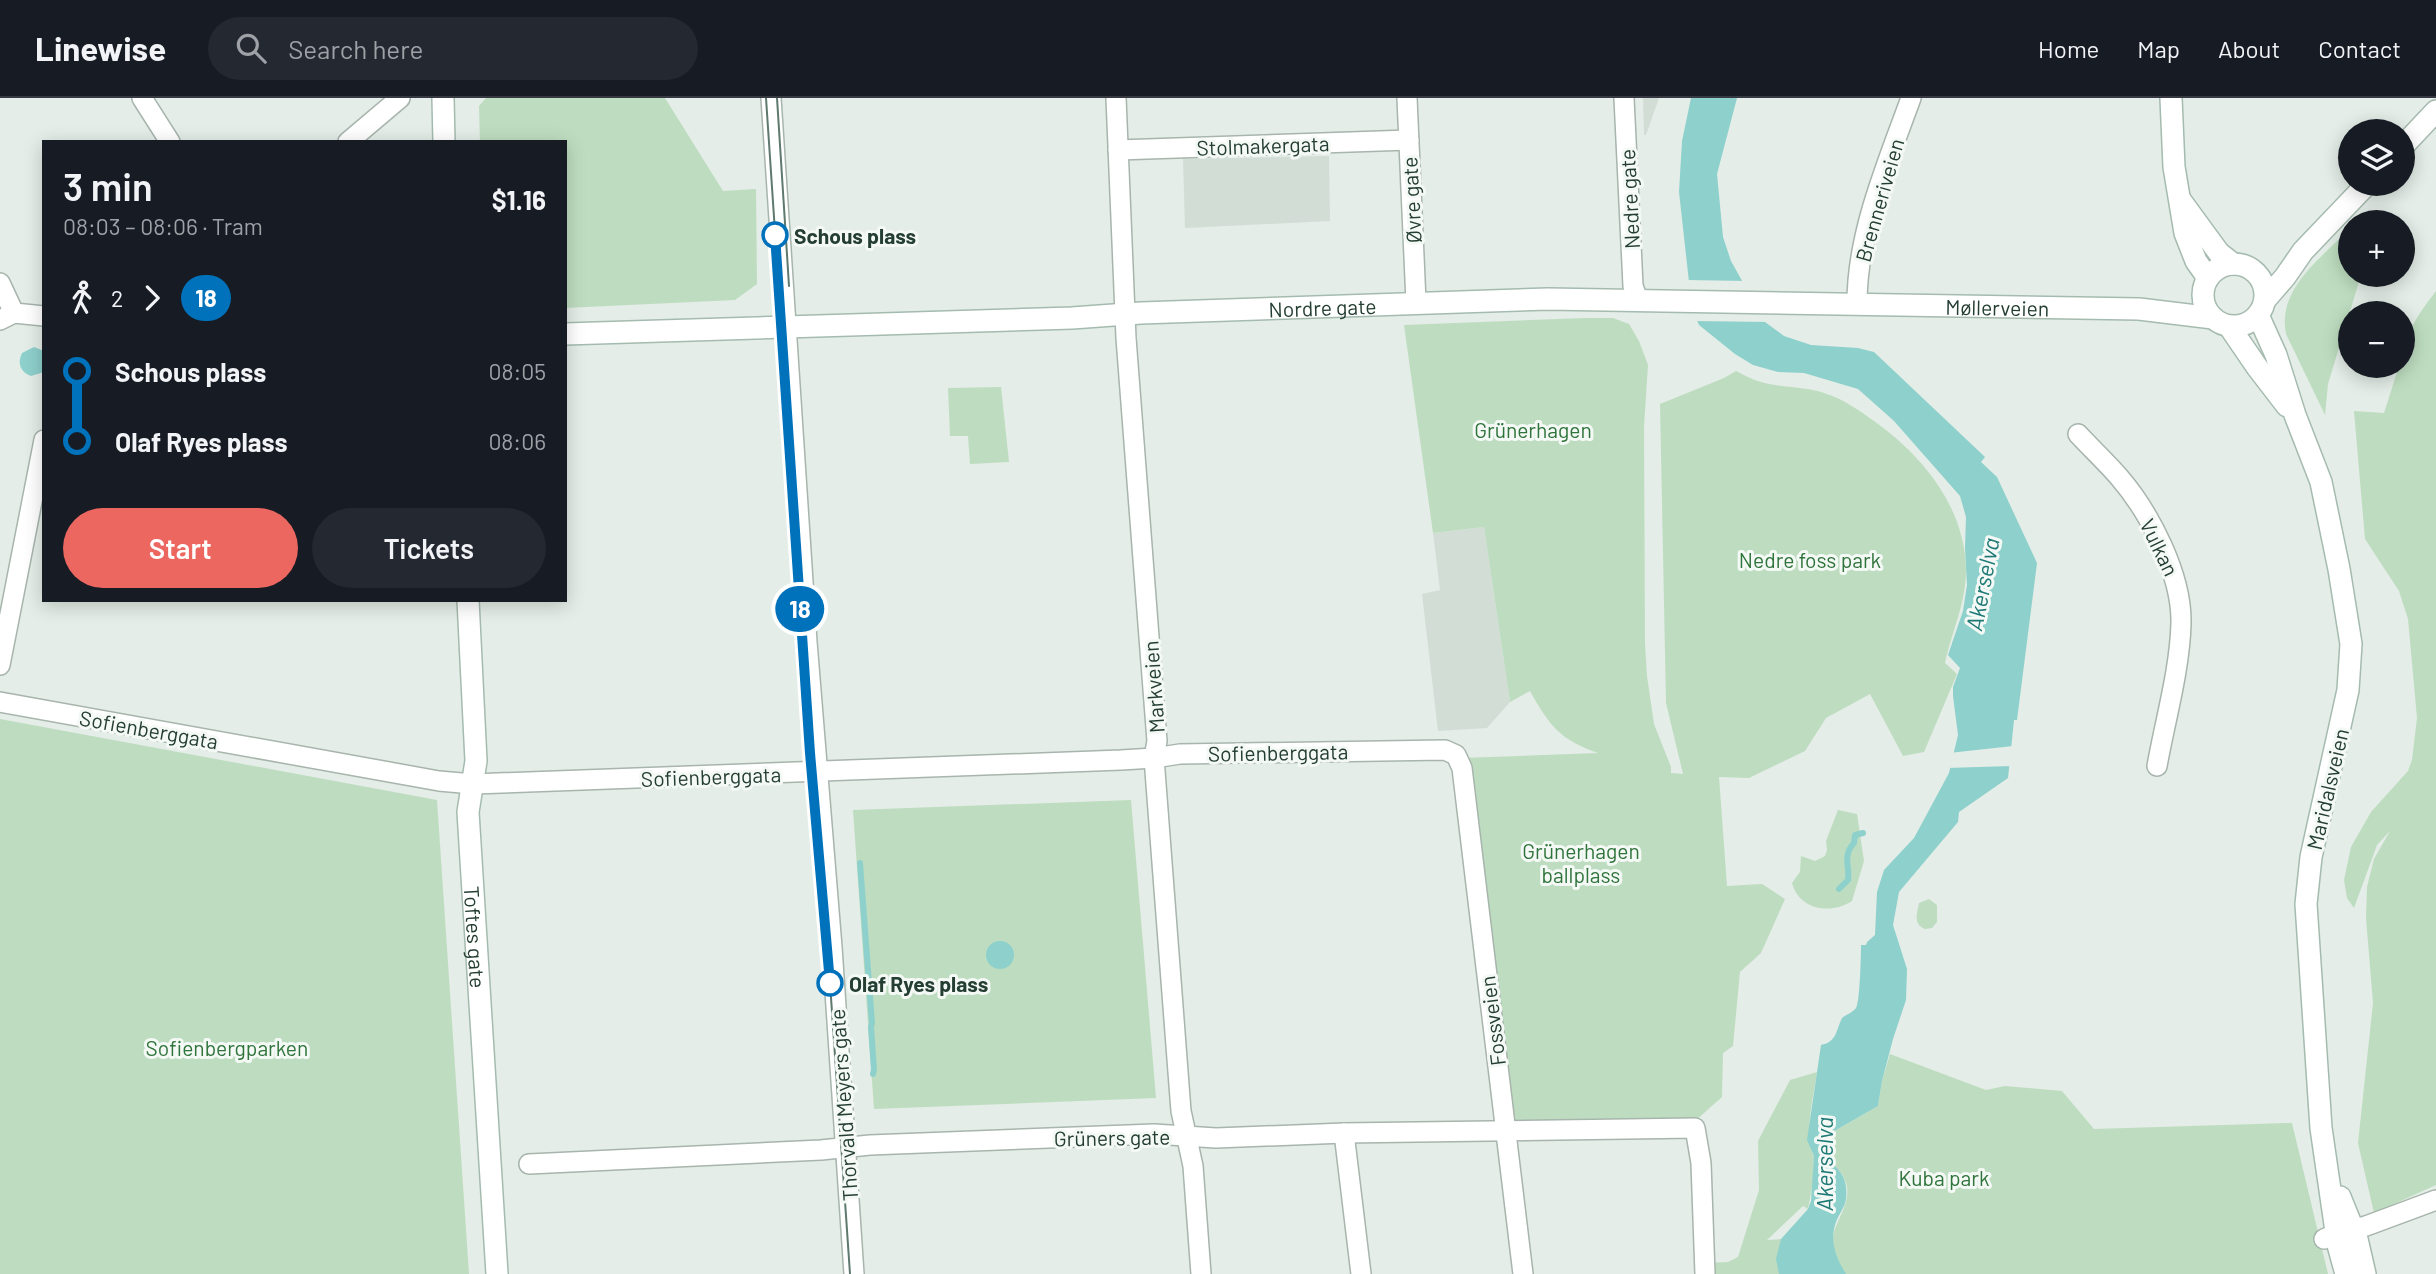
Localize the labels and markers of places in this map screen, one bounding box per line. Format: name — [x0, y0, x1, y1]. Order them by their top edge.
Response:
marker: Schous plass — [762, 222, 788, 248]
place label: Schous plass — [794, 223, 916, 248]
marker: Olaf Ryes plass — [817, 970, 843, 996]
place label: Olaf Ryes plass — [849, 971, 988, 996]

